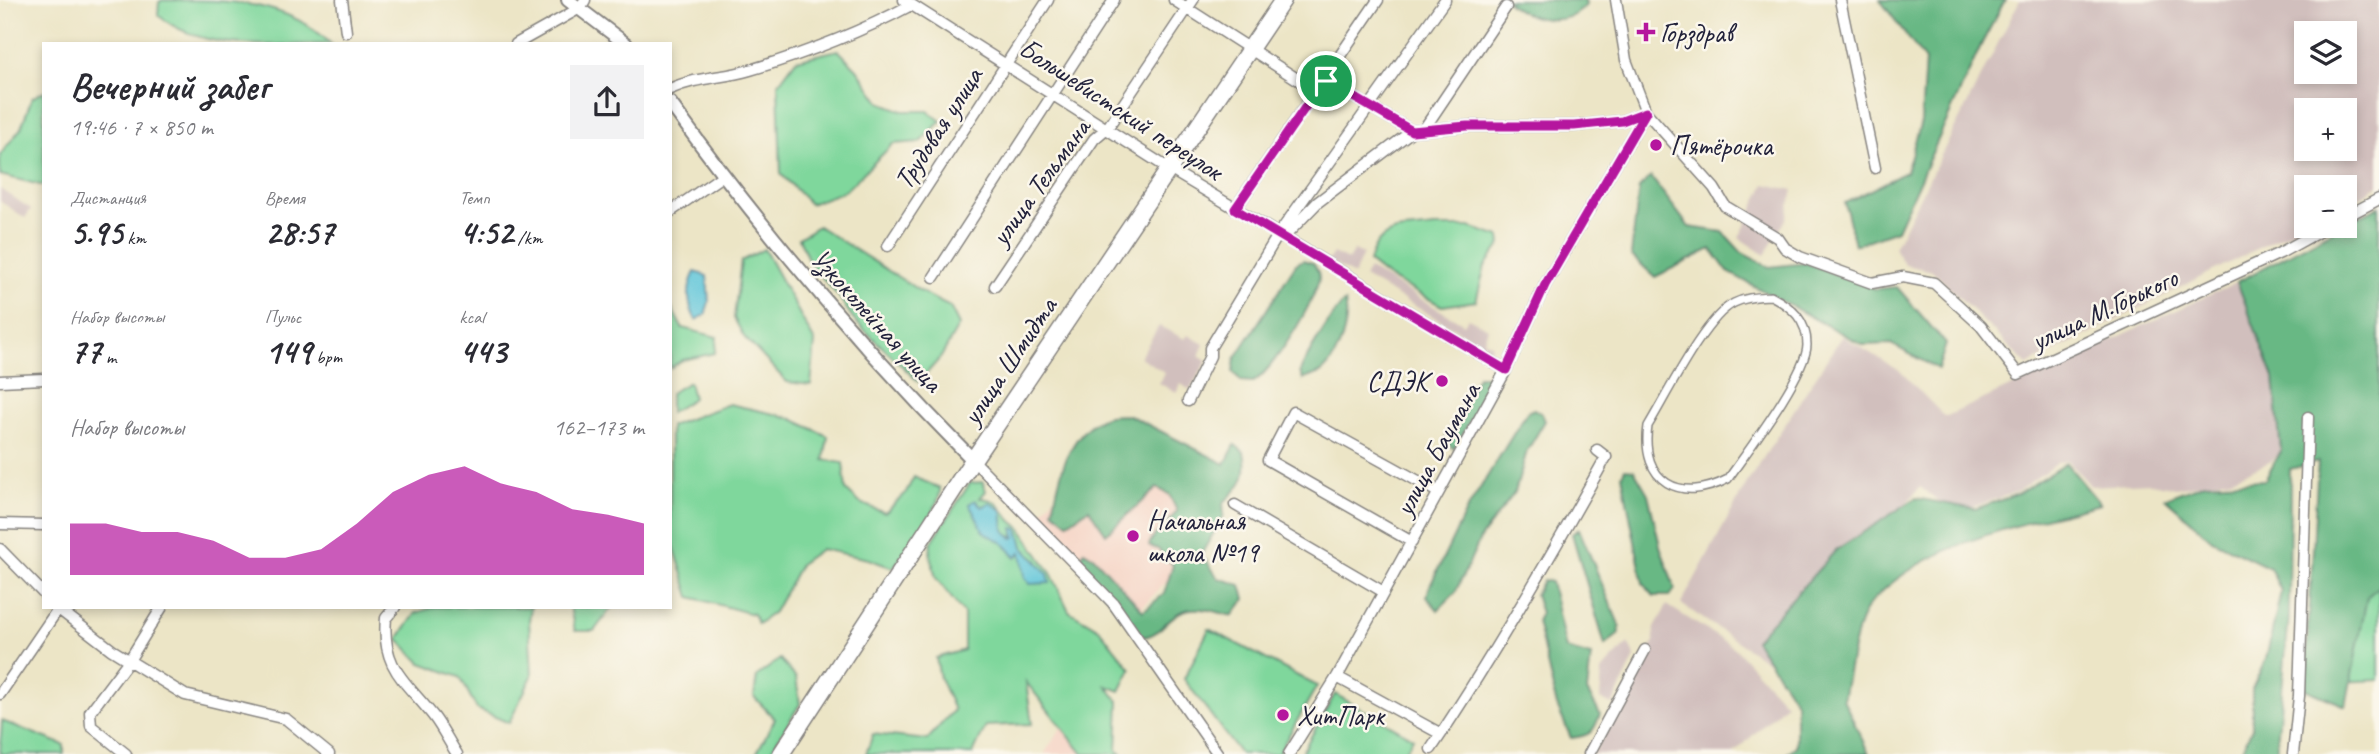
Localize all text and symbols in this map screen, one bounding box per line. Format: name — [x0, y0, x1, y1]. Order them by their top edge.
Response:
place label: Горздрав — [1660, 15, 1738, 50]
map controls — [2294, 21, 2357, 238]
button: layers — [2294, 21, 2357, 84]
marker: Горздрав — [1638, 24, 1654, 40]
street label: Большевистский переулок — [1013, 30, 1232, 189]
pin — [1296, 51, 1356, 111]
street label: Трудовая улица — [886, 59, 991, 195]
icon: arrive — [1307, 62, 1345, 100]
text: Вечерний забег — [70, 63, 269, 110]
button: share — [570, 65, 644, 139]
button: + — [2294, 98, 2357, 161]
street label: улица Тельмана — [981, 110, 1099, 254]
text: 19:46 · 7 × 850 m — [70, 113, 213, 142]
place label: Пятёрочка — [1670, 128, 1774, 163]
marker: Пятёрочка — [1648, 137, 1664, 153]
button: − — [2294, 175, 2357, 238]
text: Дистанция — [70, 186, 146, 210]
text: Время — [265, 186, 305, 210]
text: Темп — [459, 186, 490, 210]
text: 5.95 — [70, 210, 123, 255]
text: 28:57 — [265, 210, 334, 255]
text: 4:52 — [459, 210, 513, 255]
text: km — [123, 226, 146, 250]
text: /km — [513, 226, 542, 250]
street label: Узкоколейная улица — [803, 241, 952, 401]
street label: улица М.Горького — [2023, 259, 2185, 359]
street label: улица Шмидта — [953, 289, 1065, 433]
text: Набор высоты — [70, 305, 164, 329]
text: Пульс — [265, 305, 301, 329]
text: kcal — [459, 305, 484, 329]
text: 77 — [70, 329, 101, 374]
text: 149 — [265, 329, 312, 374]
text: 443 — [459, 329, 507, 374]
text: m — [101, 345, 116, 369]
text: bpm — [312, 345, 342, 369]
place label: СДЭК — [1367, 364, 1434, 399]
marker: СДЭК — [1434, 373, 1450, 389]
street label: улица Баумана — [1385, 375, 1489, 523]
text: Набор высоты — [70, 413, 184, 442]
text: 162–173 m — [553, 413, 644, 442]
place label: Начальная школа №19 — [1147, 503, 1261, 570]
marker: Начальная школа №19 — [1125, 528, 1141, 544]
place label: ХитПарк — [1297, 698, 1386, 733]
marker: ХитПарк — [1275, 707, 1291, 723]

